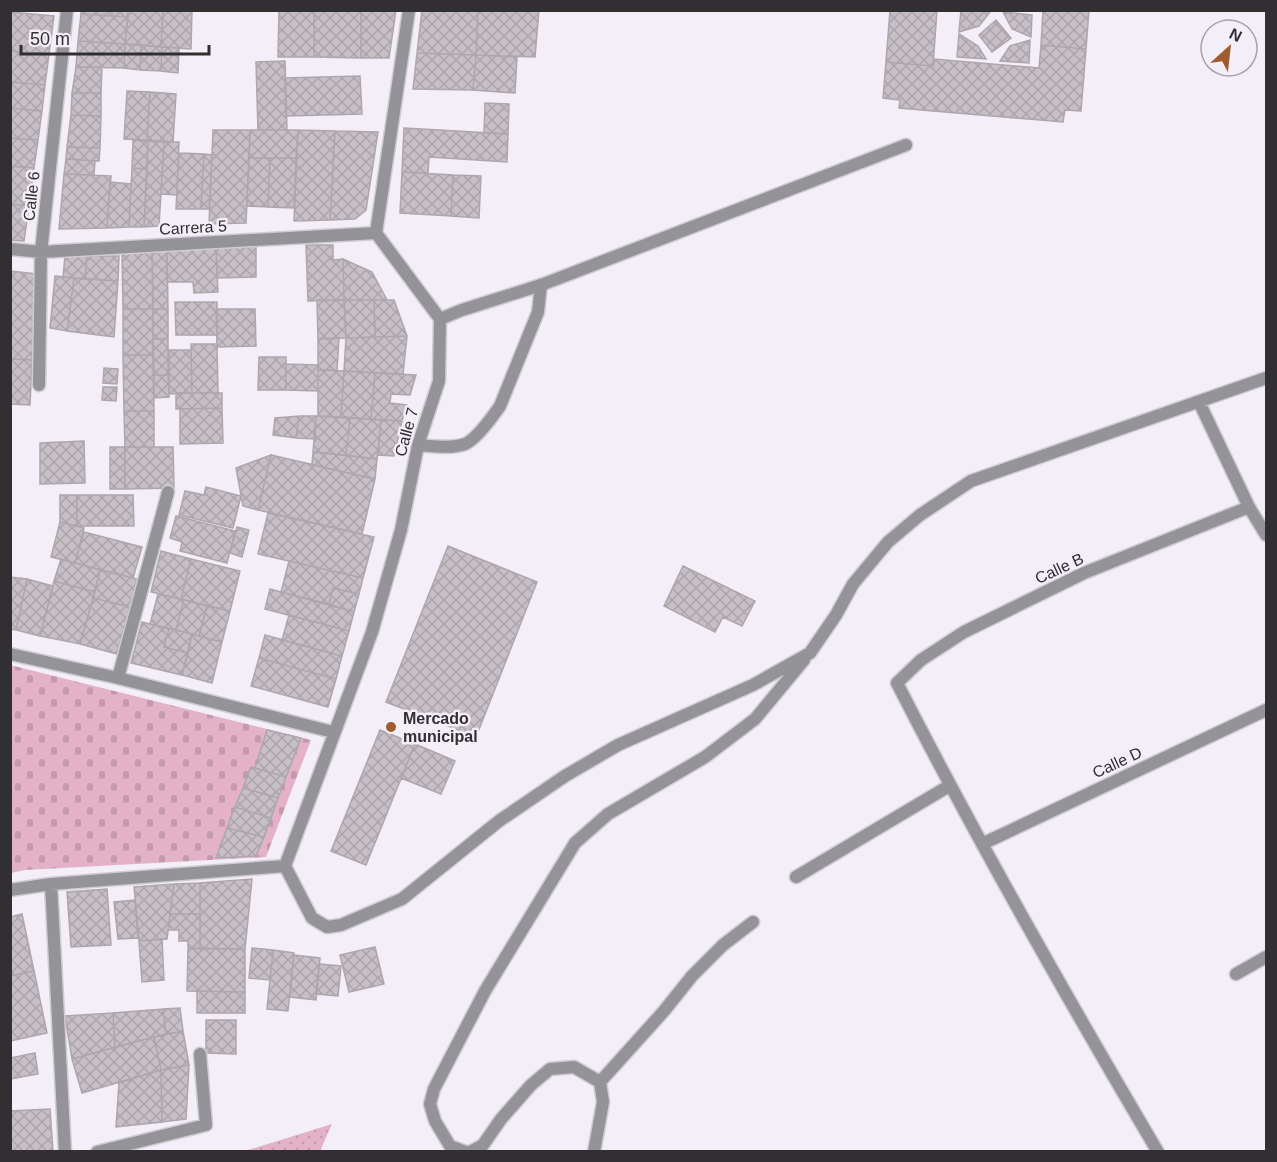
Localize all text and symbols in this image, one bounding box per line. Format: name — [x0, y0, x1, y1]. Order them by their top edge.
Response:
scale bar — [21, 18, 208, 56]
north arrow — [1199, 18, 1259, 78]
text: N — [1227, 25, 1245, 45]
text: 50 m — [30, 29, 70, 49]
street label: Calle 6 — [20, 170, 43, 222]
street label: Carrera 5 — [159, 217, 227, 238]
street label: Calle 7 — [392, 406, 421, 458]
street label: Calle B — [1032, 550, 1086, 587]
place label: Mercado municipal — [403, 710, 478, 745]
marker: Mercado municipal — [384, 720, 398, 734]
street label: Calle D — [1090, 744, 1145, 781]

